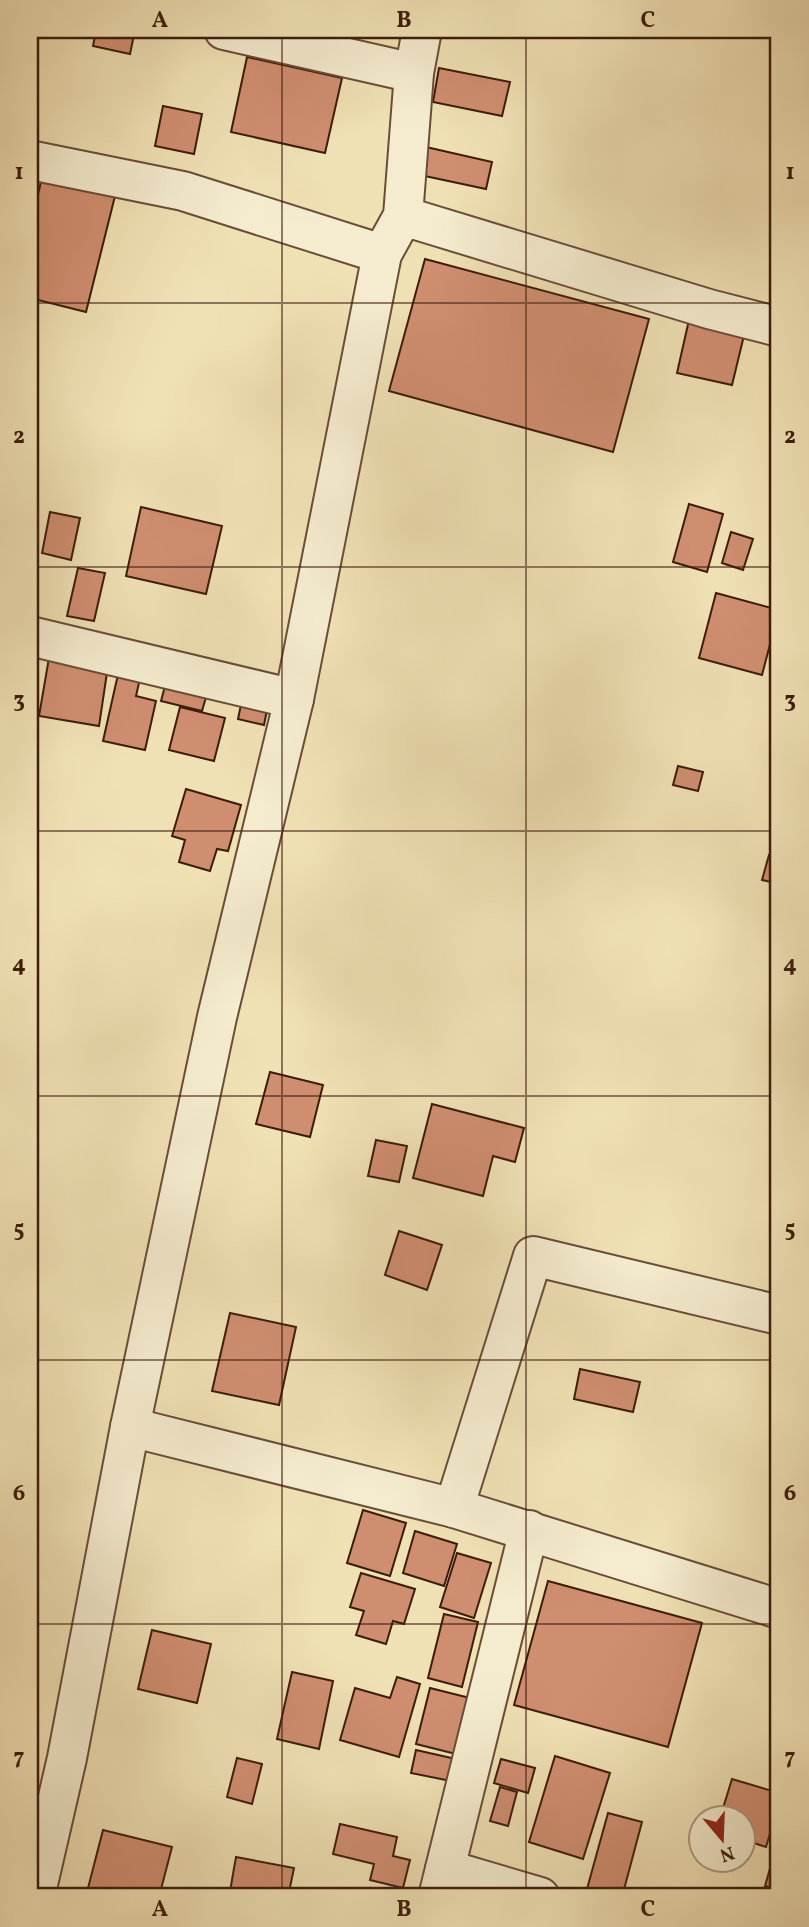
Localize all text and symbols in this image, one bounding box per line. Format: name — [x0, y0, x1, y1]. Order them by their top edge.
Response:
text: A — [152, 5, 168, 37]
text: B — [396, 5, 412, 37]
text: C — [641, 5, 655, 37]
text: 1 — [14, 157, 24, 189]
text: 1 — [785, 157, 795, 189]
text: 2 — [13, 421, 25, 453]
text: 2 — [784, 421, 796, 453]
text: 3 — [13, 685, 25, 717]
text: 3 — [784, 685, 796, 717]
text: 4 — [12, 949, 26, 981]
text: 4 — [783, 949, 797, 981]
text: 5 — [13, 1214, 25, 1246]
text: 5 — [784, 1214, 796, 1246]
text: 6 — [13, 1478, 25, 1510]
text: 6 — [784, 1478, 796, 1510]
text: 7 — [14, 1742, 25, 1774]
text: 7 — [785, 1742, 796, 1774]
north arrow — [686, 1804, 756, 1874]
text: N — [716, 1839, 738, 1868]
text: A — [152, 1894, 168, 1926]
text: B — [396, 1894, 412, 1926]
text: C — [641, 1894, 655, 1926]

